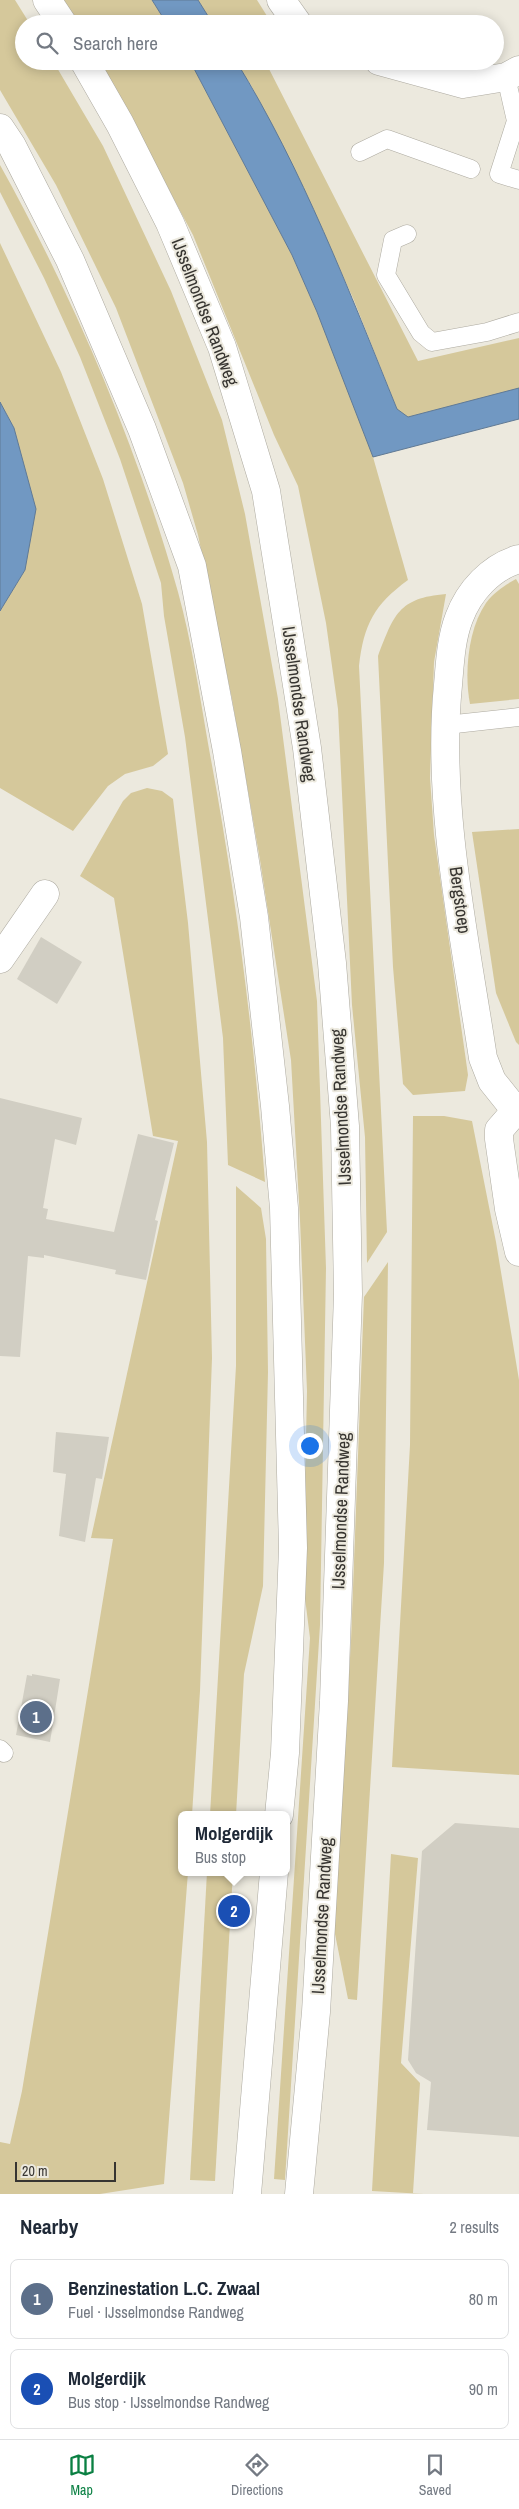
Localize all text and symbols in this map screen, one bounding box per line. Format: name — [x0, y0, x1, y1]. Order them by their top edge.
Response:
search box — [15, 15, 504, 70]
icon: search — [33, 29, 61, 57]
text: Search here — [73, 30, 158, 56]
street label: IJsselmondse Randweg — [166, 234, 245, 390]
street label: IJsselmondse Randweg — [276, 625, 323, 784]
street label: Bergstoep — [443, 865, 478, 935]
street label: IJsselmondse Randweg — [324, 1027, 357, 1186]
street label: IJsselmondse Randweg — [325, 1431, 356, 1590]
your location — [297, 1433, 323, 1459]
pin: 1 — [20, 1698, 52, 1736]
popup — [178, 1811, 290, 1876]
text: Molgerdijk — [195, 1820, 273, 1846]
street label: IJsselmondse Randweg — [305, 1836, 338, 1995]
text: Bus stop — [195, 1846, 246, 1868]
pin: 2 — [218, 1892, 250, 1930]
scale bar — [15, 2159, 116, 2182]
text: 20 m — [22, 2162, 48, 2180]
text: Nearby — [20, 2212, 78, 2241]
text: 2 results — [449, 2216, 499, 2238]
text: Benzinestation L.C. Zwaal — [68, 2275, 260, 2301]
text: 1 — [33, 2288, 41, 2310]
text: 80 m — [469, 2288, 498, 2310]
text: Fuel · IJsselmondse Randweg — [68, 2301, 244, 2323]
text: Molgerdijk — [68, 2365, 146, 2391]
text: 2 — [33, 2378, 41, 2400]
text: 90 m — [469, 2378, 498, 2400]
text: Bus stop · IJsselmondse Randweg — [68, 2391, 269, 2413]
tab: Map — [68, 2451, 96, 2499]
tab: Directions — [231, 2451, 283, 2499]
tab: Saved — [419, 2451, 451, 2499]

